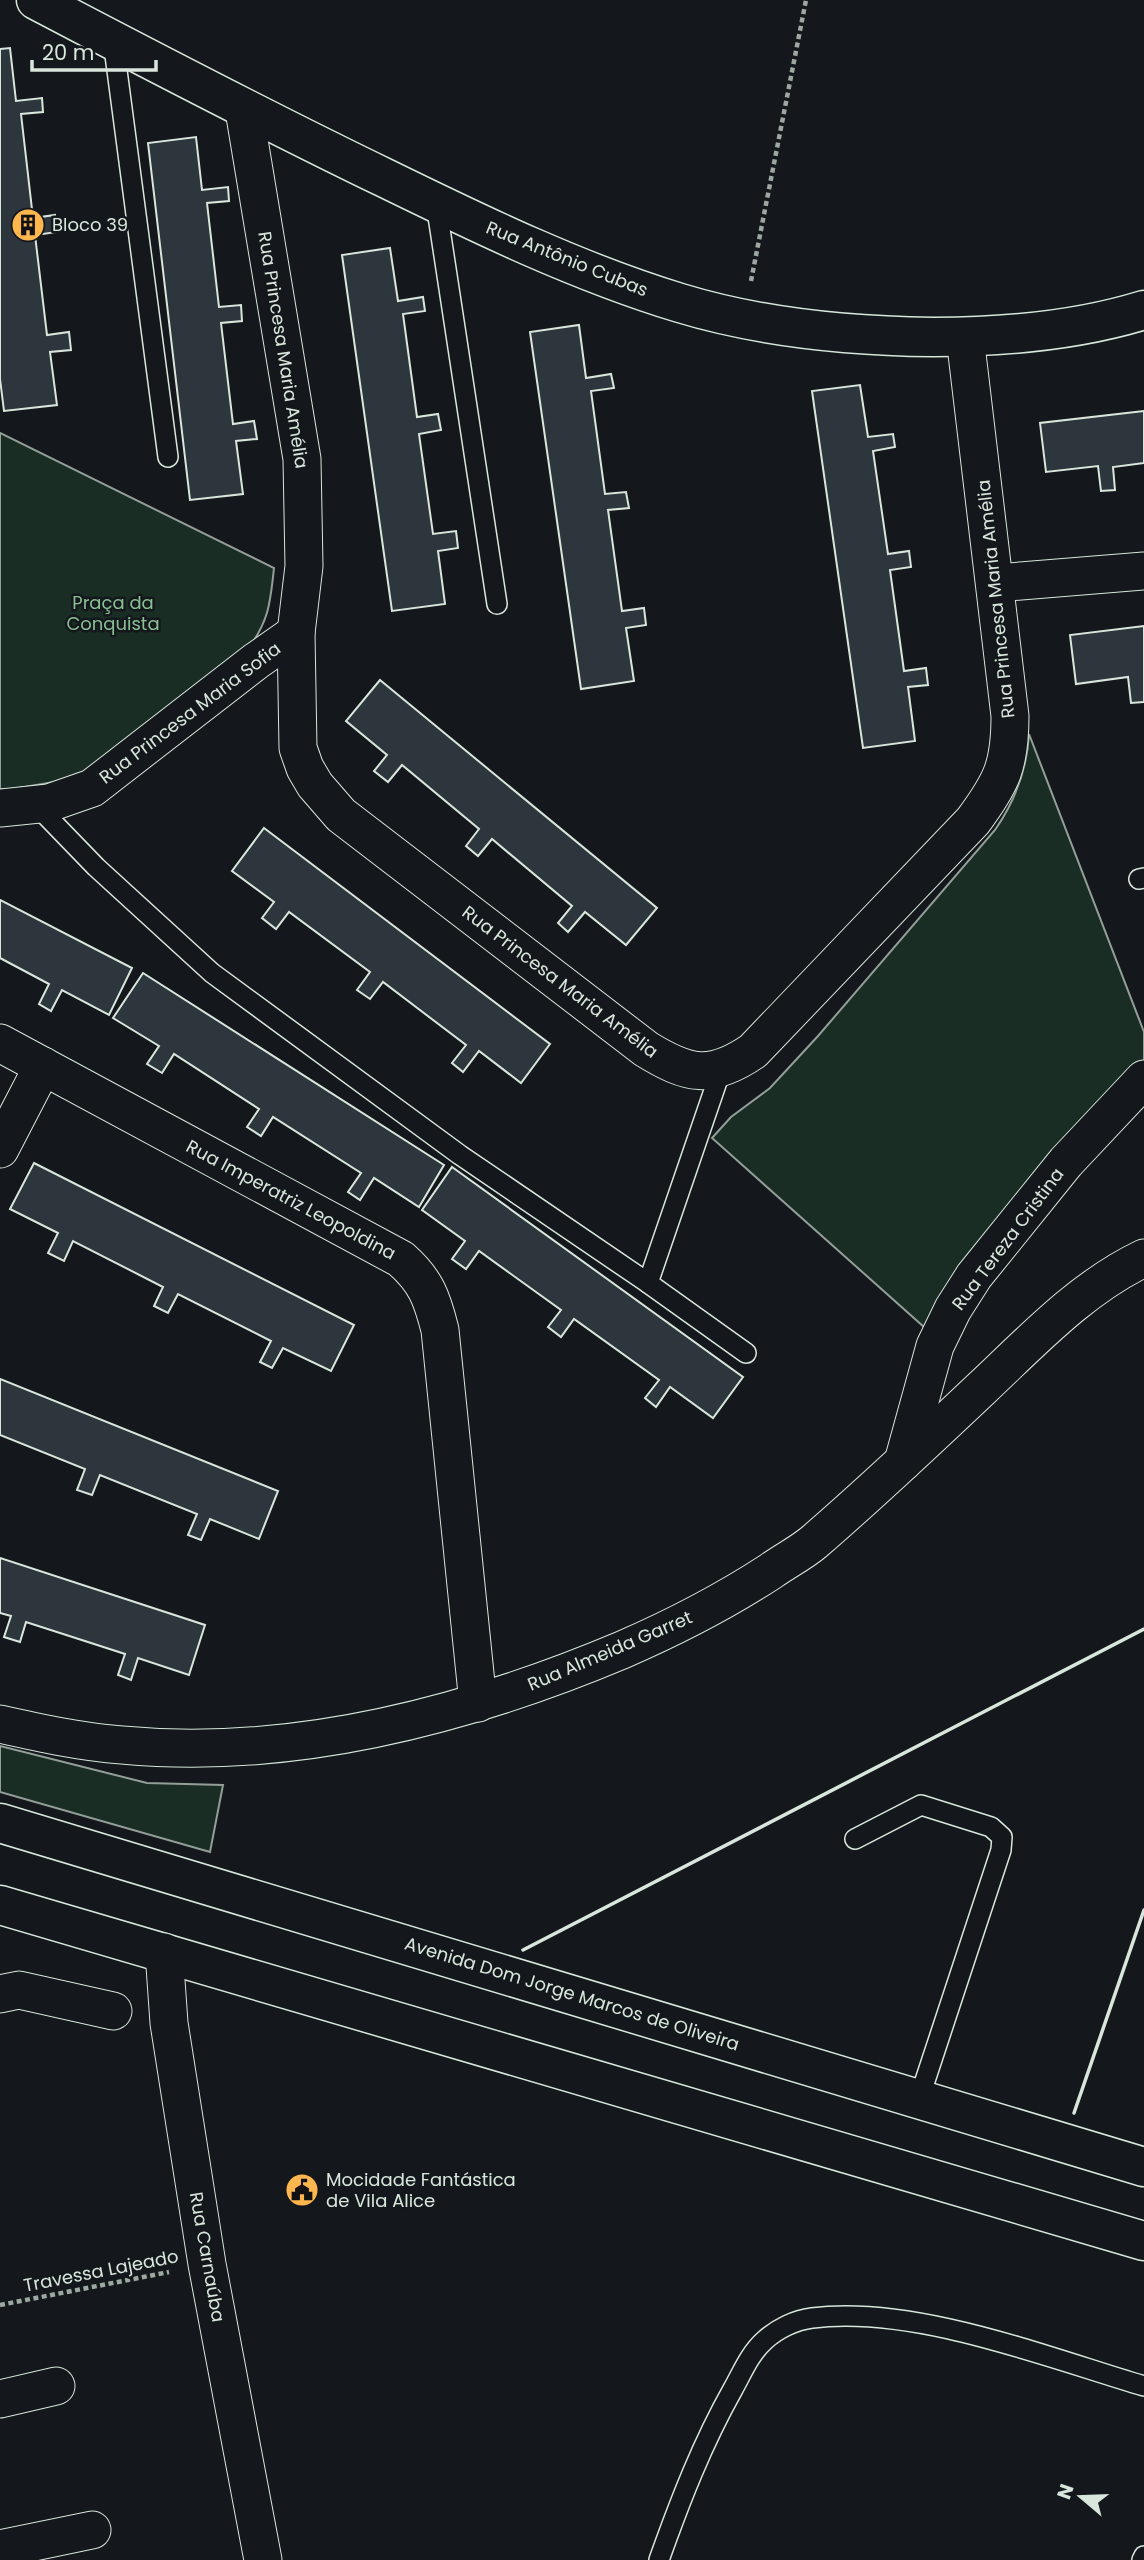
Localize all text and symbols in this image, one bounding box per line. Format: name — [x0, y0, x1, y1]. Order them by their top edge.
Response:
scale bar — [32, 28, 156, 72]
text: 20 m — [42, 38, 95, 67]
building icon: Bloco 39 — [9, 206, 47, 244]
place label: Bloco 39 — [52, 212, 128, 237]
street label: Rua Antônio Cubas — [482, 215, 652, 302]
street label: Rua Princesa Maria Amélia — [252, 230, 315, 470]
street label: Rua Princesa Maria Amélia — [971, 479, 1020, 720]
park label: Praça da Conquista — [66, 590, 160, 636]
street label: Rua Princesa Maria Sofia — [94, 636, 286, 789]
street label: Rua Princesa Maria Amélia — [457, 900, 664, 1064]
street label: Rua Imperatriz Leopoldina — [182, 1134, 400, 1266]
street label: Rua Tereza Cristina — [946, 1162, 1069, 1315]
street label: Rua Almeida Garret — [524, 1605, 696, 1697]
street label: Avenida Dom Jorge Marcos de Oliveira — [402, 1931, 743, 2056]
place label: Mocidade Fantástica de Vila Alice — [326, 2167, 516, 2213]
public building icon: Mocidade Fantástica de Vila Alice — [283, 2171, 321, 2209]
street label: Rua Carnaúba — [184, 2190, 231, 2324]
street label: Travessa Lajeado — [21, 2243, 180, 2298]
north arrow — [1046, 2462, 1116, 2532]
text: N — [1050, 2480, 1080, 2503]

